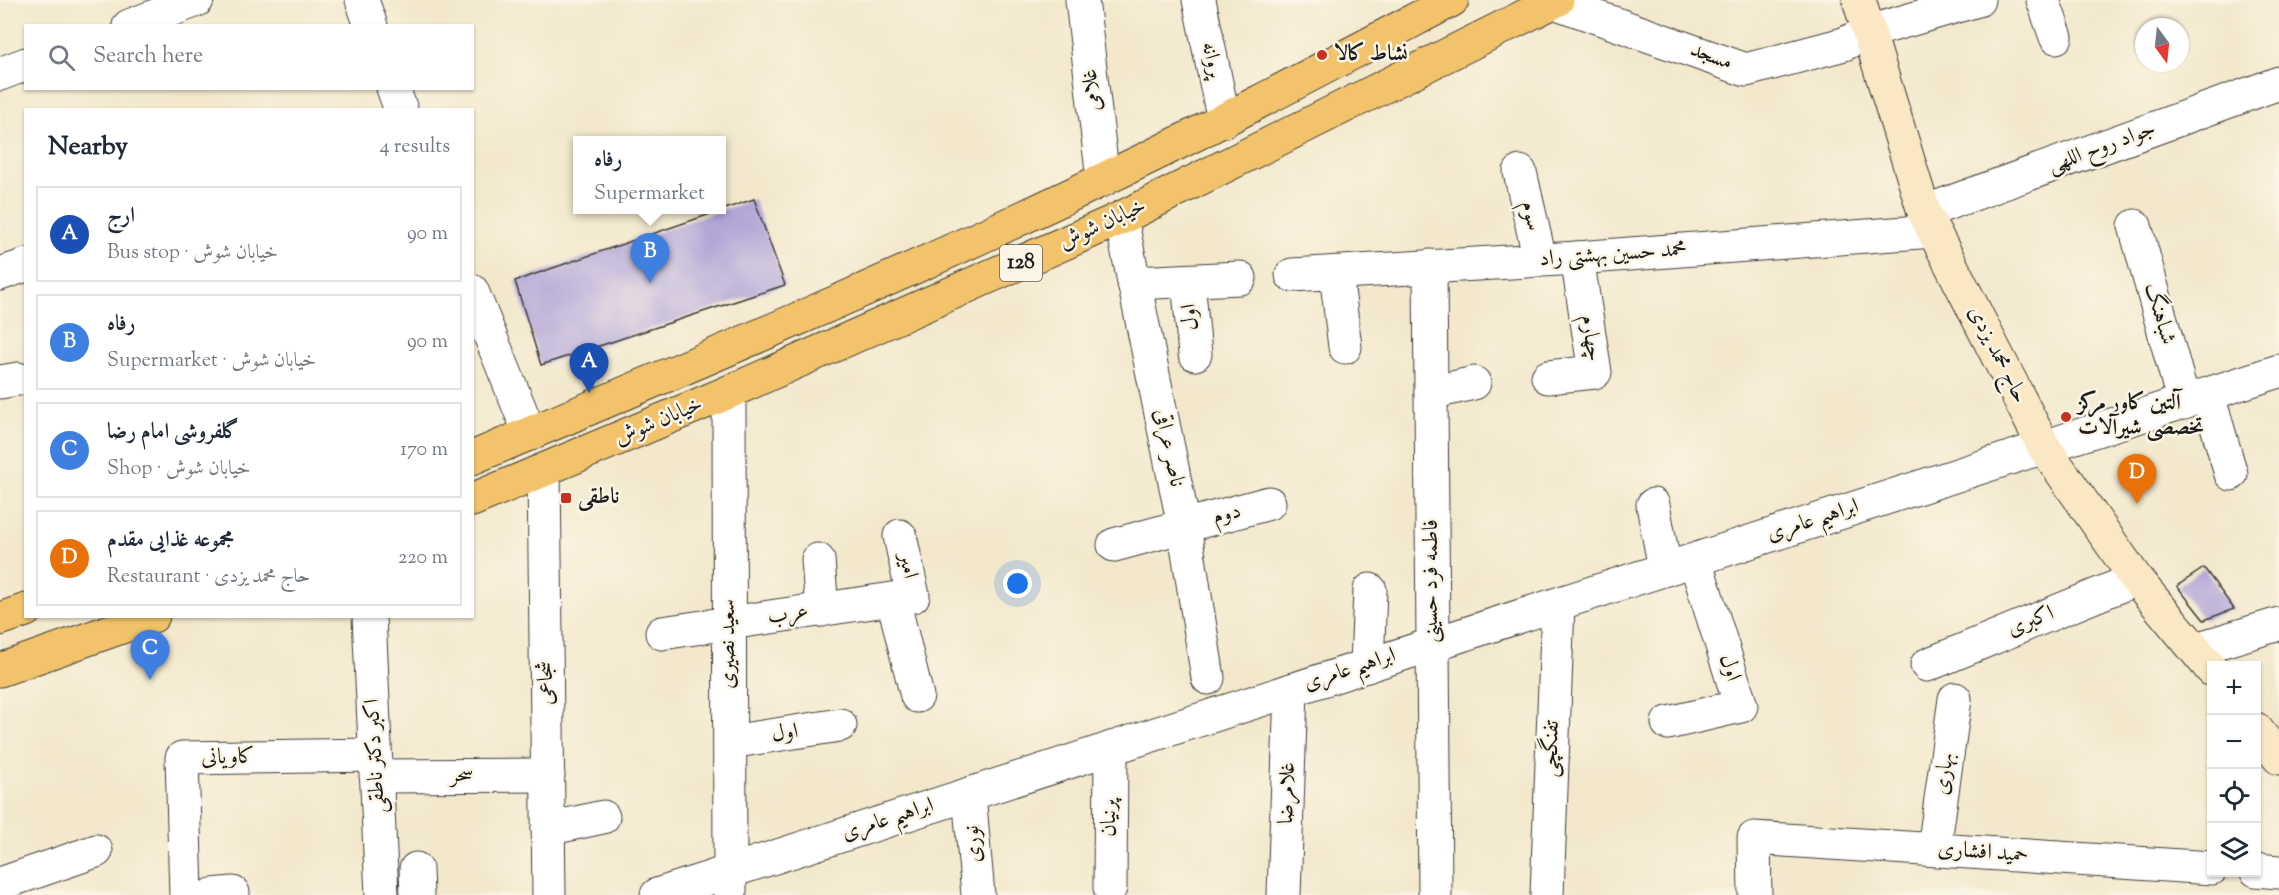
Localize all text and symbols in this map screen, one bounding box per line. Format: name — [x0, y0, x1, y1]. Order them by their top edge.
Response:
north arrow — [2135, 18, 2189, 72]
search box — [24, 24, 474, 90]
street label: مسجد — [1685, 35, 1737, 79]
street label: پروانه — [1192, 39, 1231, 83]
place label: نشاط کالا — [1334, 39, 1408, 71]
icon: search — [45, 41, 78, 74]
text: Search here — [93, 41, 203, 73]
marker: نشاط کالا — [1315, 48, 1329, 62]
street label: غلامی — [1075, 67, 1111, 113]
street label: جواد روح اللهی — [2044, 114, 2161, 183]
text: Nearby — [48, 129, 128, 166]
text: 4 results — [379, 133, 450, 162]
popup — [573, 136, 726, 214]
text: رفاه — [594, 145, 623, 177]
text: Supermarket — [594, 180, 705, 209]
street label: خیابان شوش — [1054, 191, 1152, 259]
street label: سوم — [1510, 198, 1549, 234]
text: ارج — [107, 201, 135, 233]
text: A — [61, 220, 78, 249]
text: 90 m — [407, 220, 448, 249]
pin: B — [630, 234, 670, 283]
street label: محمد حسین بهشتی راد — [1538, 234, 1688, 276]
text: Bus stop · خیابان شوش — [107, 239, 278, 268]
road number: 128 — [1000, 245, 1042, 281]
street label: شباهنگ — [2135, 279, 2183, 349]
street label: حاج محمد یزدی — [1958, 301, 2035, 410]
street label: اول — [1174, 302, 1208, 332]
text: رفاه — [107, 309, 135, 341]
street label: چهارم — [1570, 312, 1609, 364]
text: B — [63, 328, 76, 357]
text: 90 m — [407, 328, 448, 357]
pin: A — [570, 344, 608, 393]
text: Supermarket · خیابان شوش — [107, 347, 316, 376]
place label: آلتین کاور مرکز تخصصی شیرآلات — [2075, 388, 2204, 445]
street label: خیابان شوش — [610, 389, 708, 455]
street label: ناصر عراقی — [1144, 406, 1192, 490]
marker: آلتین کاور مرکز تخصصی شیرآلات — [2059, 410, 2073, 424]
text: گلفروشی امام رضا — [107, 417, 239, 449]
text: C — [61, 436, 78, 465]
text: 170 m — [400, 436, 448, 465]
pin: D — [2118, 454, 2156, 504]
text: Shop · خیابان شوش — [107, 455, 251, 484]
place label: ناطقی — [577, 482, 620, 514]
marker: ناطقی — [559, 491, 573, 505]
street label: ابراهیم عامری — [1763, 491, 1864, 554]
street label: دوم — [1209, 496, 1245, 535]
street label: فاطمه فرد حسینی — [1416, 519, 1448, 643]
text: مجموعه غذایی مقدم — [107, 525, 234, 557]
text: D — [62, 544, 77, 573]
text: 220 m — [398, 544, 448, 573]
street label: امیر — [888, 548, 925, 582]
text: Restaurant · حاج محمد یزدی — [107, 563, 310, 592]
your location — [1003, 569, 1032, 598]
street label: عرب — [765, 596, 811, 634]
street label: اکبری — [2003, 598, 2059, 646]
street label: سعید نصیری — [713, 599, 745, 689]
pin: C — [130, 630, 170, 680]
street label: ابراهیم عامری — [1300, 640, 1401, 703]
street label: اول — [1710, 650, 1748, 686]
street label: شجاعی — [531, 661, 563, 705]
map controls — [2207, 661, 2261, 877]
button: + — [2207, 661, 2261, 715]
street label: اکبر دکتر ناطقی — [357, 698, 395, 814]
button: − — [2207, 715, 2261, 769]
street label: اول — [769, 716, 801, 752]
street label: تفنگچی — [1535, 719, 1569, 778]
street label: کاویانی — [201, 742, 255, 774]
street label: بهاری — [1926, 751, 1964, 797]
street label: سحر — [449, 760, 473, 792]
street label: غلامرضا — [1271, 761, 1305, 825]
button: locate — [2207, 769, 2261, 823]
street label: ابراهیم عامری — [838, 790, 939, 853]
street label: پرنیان — [1094, 797, 1126, 837]
button: layers — [2207, 823, 2261, 877]
street label: نوری — [956, 824, 992, 864]
street label: حمید افشاری — [1937, 834, 2029, 872]

